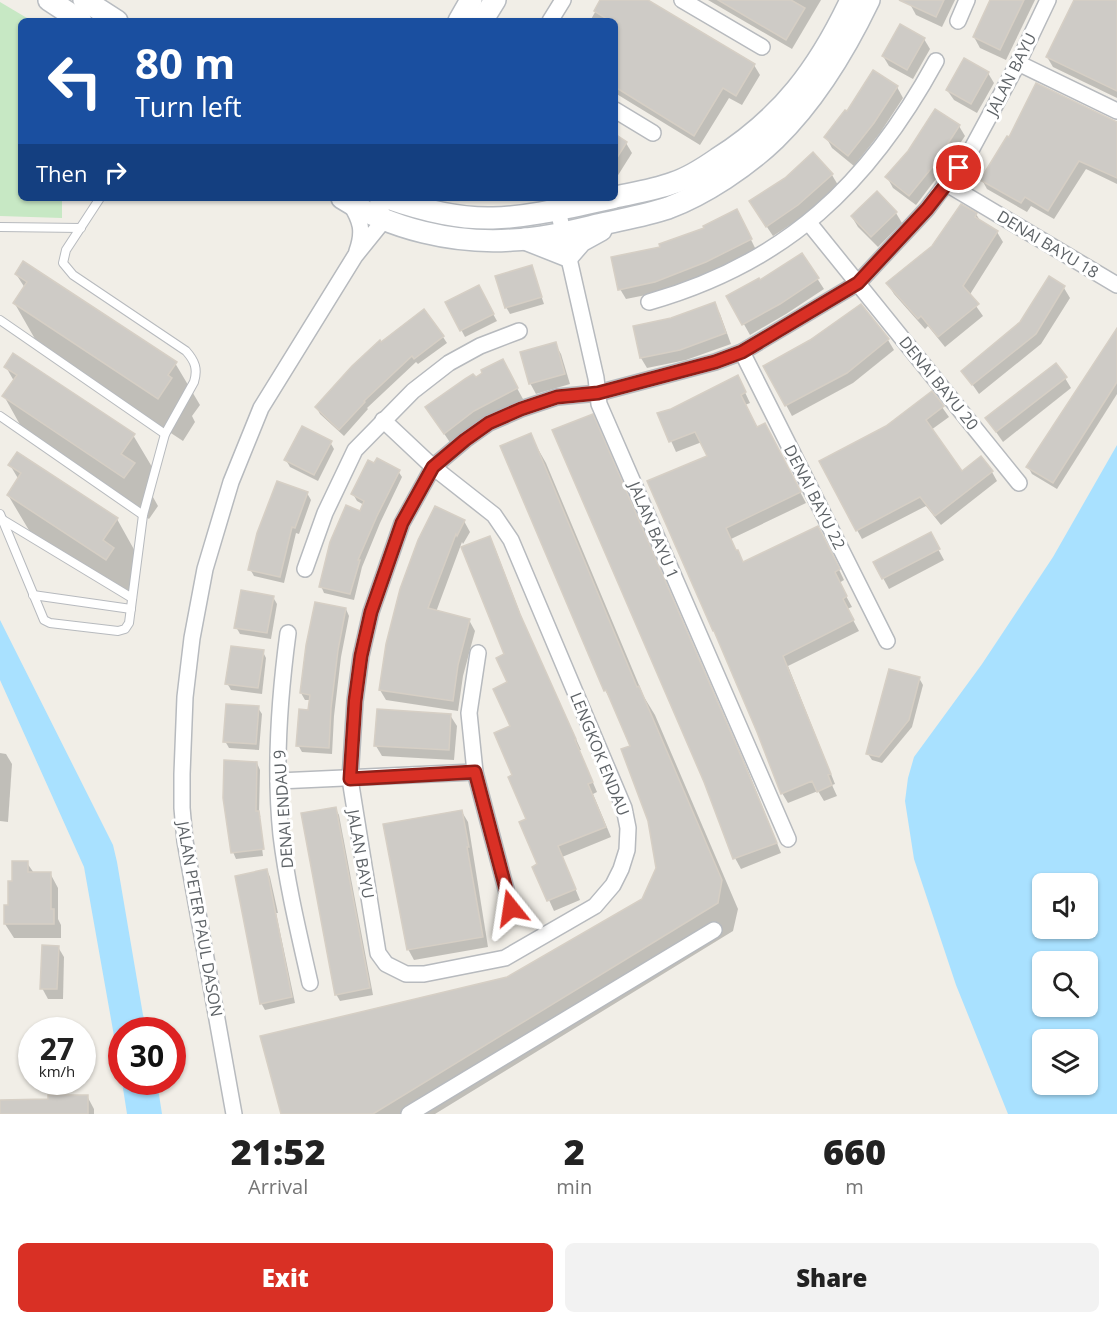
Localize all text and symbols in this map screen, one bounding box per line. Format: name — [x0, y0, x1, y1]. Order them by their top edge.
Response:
street label: JALAN BAYU — [980, 29, 1041, 121]
text: 80 m — [135, 34, 235, 91]
icon: left — [36, 42, 114, 120]
text: Turn left — [135, 88, 242, 125]
pin — [933, 142, 984, 193]
icon: arrive — [942, 151, 975, 184]
icon: right — [99, 156, 132, 189]
text: Then — [36, 158, 87, 188]
street label: DENAI BAYU 18 — [993, 205, 1103, 283]
street label: DENAI BAYU 20 — [894, 331, 984, 435]
street label: DENAI BAYU 22 — [779, 441, 851, 553]
street label: JALAN BAYU 1 — [623, 476, 684, 582]
street label: LENGKOK ENDAU — [565, 689, 635, 819]
street label: DENAI ENDAU 9 — [268, 749, 298, 869]
street label: JALAN BAYU — [342, 806, 380, 900]
street label: JALAN PETER PAUL DASON — [172, 818, 228, 1019]
map controls — [1032, 873, 1098, 1095]
button: sound — [1032, 873, 1098, 939]
position arrow — [479, 876, 543, 940]
button: search — [1032, 951, 1098, 1017]
speed limit sign: 30 — [108, 1017, 186, 1095]
text: 27 — [40, 1028, 74, 1069]
button: layers — [1032, 1029, 1098, 1095]
text: km/h — [39, 1061, 75, 1081]
text: 21:52 — [231, 1127, 326, 1176]
text: 2 — [564, 1127, 585, 1176]
text: 660 — [823, 1127, 886, 1176]
text: Arrival — [248, 1173, 308, 1200]
text: min — [556, 1173, 592, 1200]
text: m — [845, 1173, 864, 1200]
button: Exit — [18, 1243, 553, 1312]
button: Share — [565, 1243, 1099, 1312]

